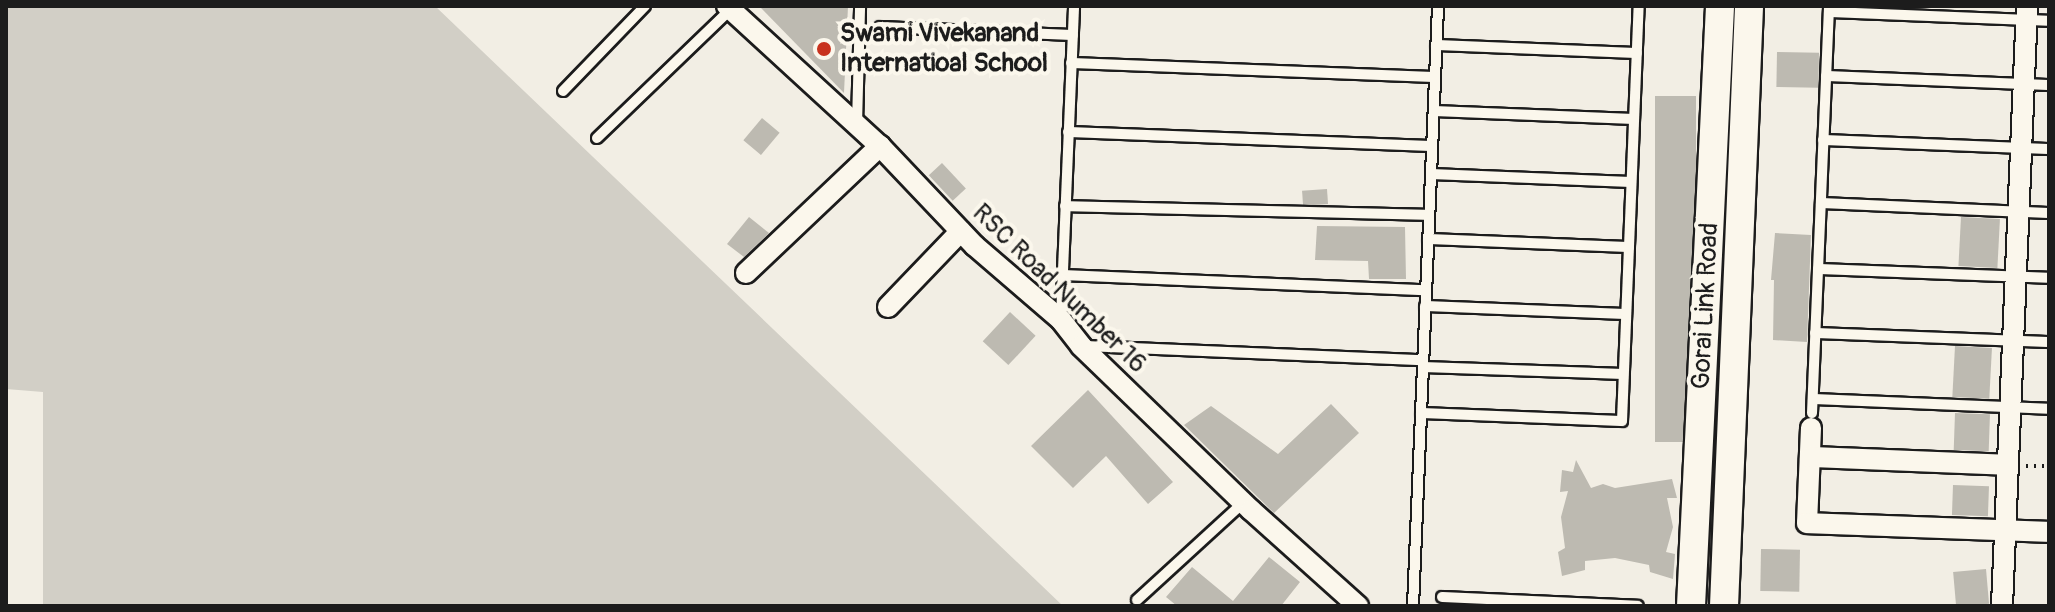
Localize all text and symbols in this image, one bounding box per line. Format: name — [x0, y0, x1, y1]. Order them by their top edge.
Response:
place label: Swami Vivekanand Internatioal School — [840, 18, 1048, 80]
marker: Swami Vivekanand Internatioal School — [815, 40, 833, 58]
street label: RSC Road Number 16 — [965, 198, 1153, 380]
street label: Gorai Link Road — [1686, 222, 1726, 390]

